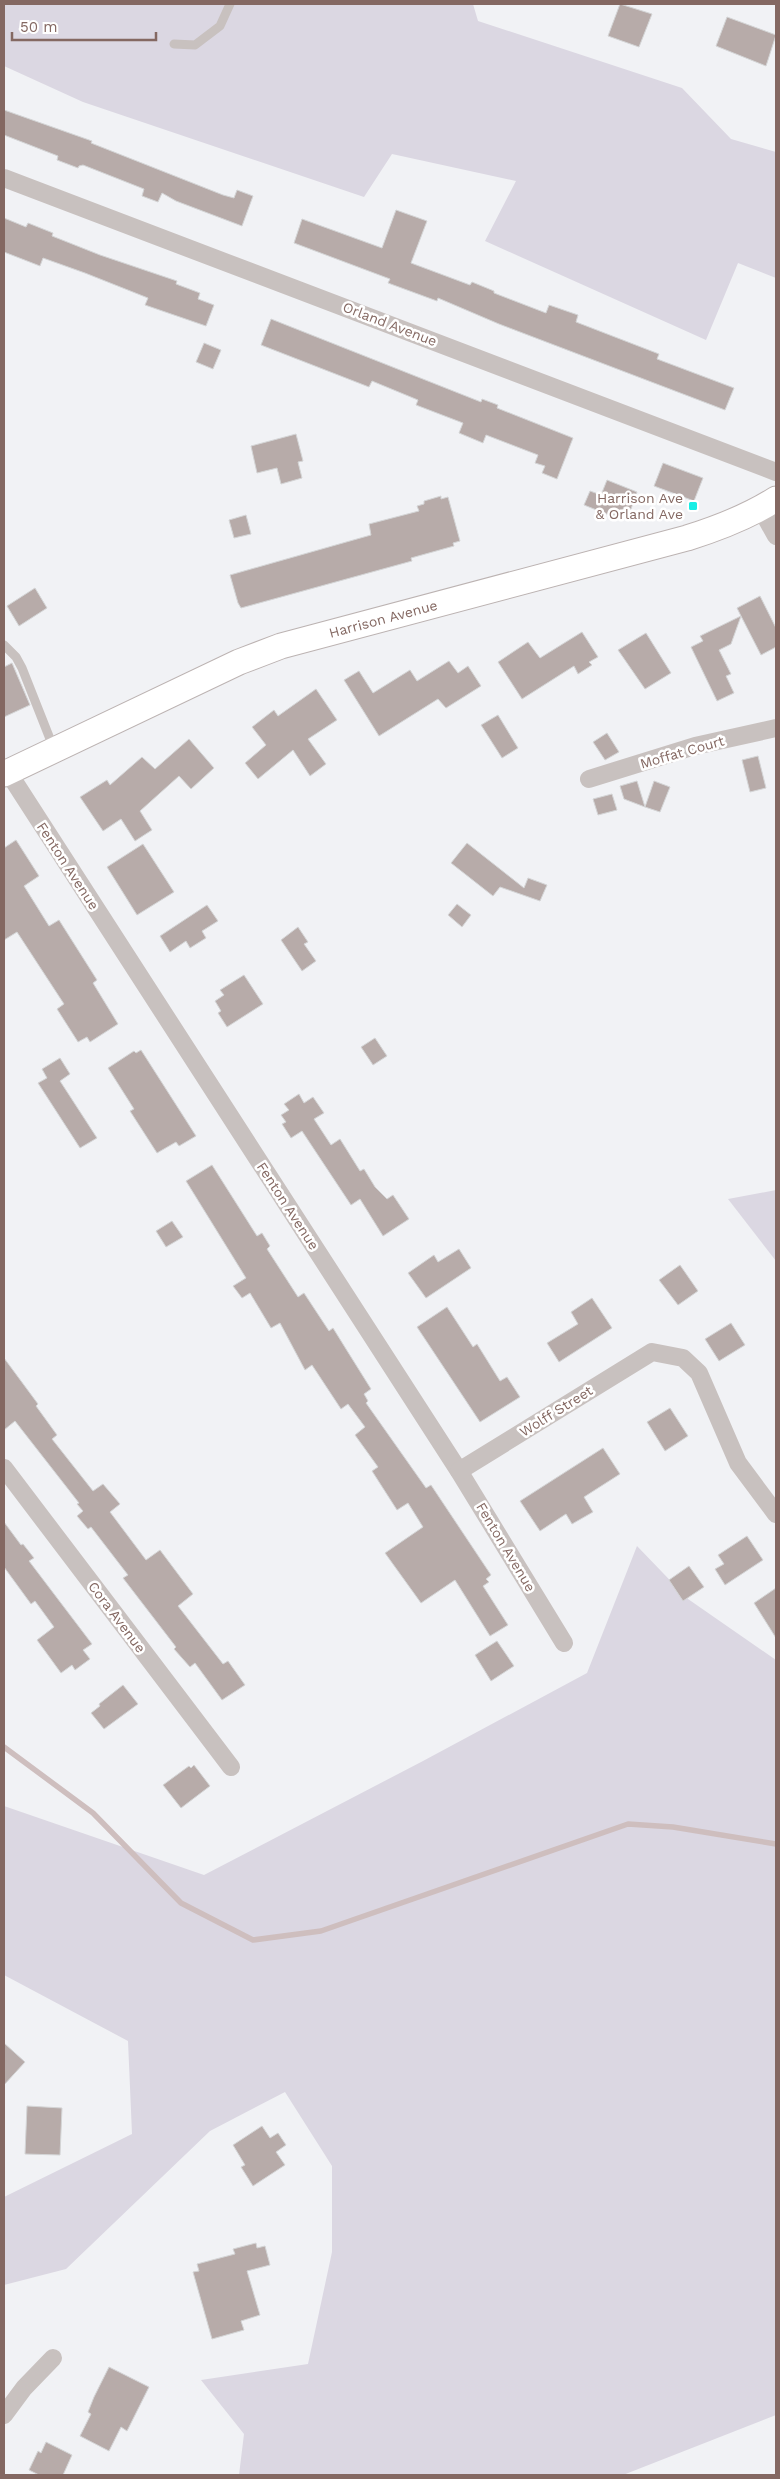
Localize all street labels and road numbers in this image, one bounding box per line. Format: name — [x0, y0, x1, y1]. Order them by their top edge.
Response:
street label: Orland Avenue — [341, 299, 439, 349]
street label: Harrison Avenue — [327, 597, 439, 641]
street label: Moffat Court — [638, 732, 726, 772]
street label: Fenton Avenue — [34, 819, 102, 913]
street label: Fenton Avenue — [254, 1159, 322, 1253]
street label: Wolff Street — [517, 1382, 596, 1440]
street label: Fenton Avenue — [473, 1500, 539, 1594]
street label: Cora Avenue — [85, 1578, 149, 1656]

